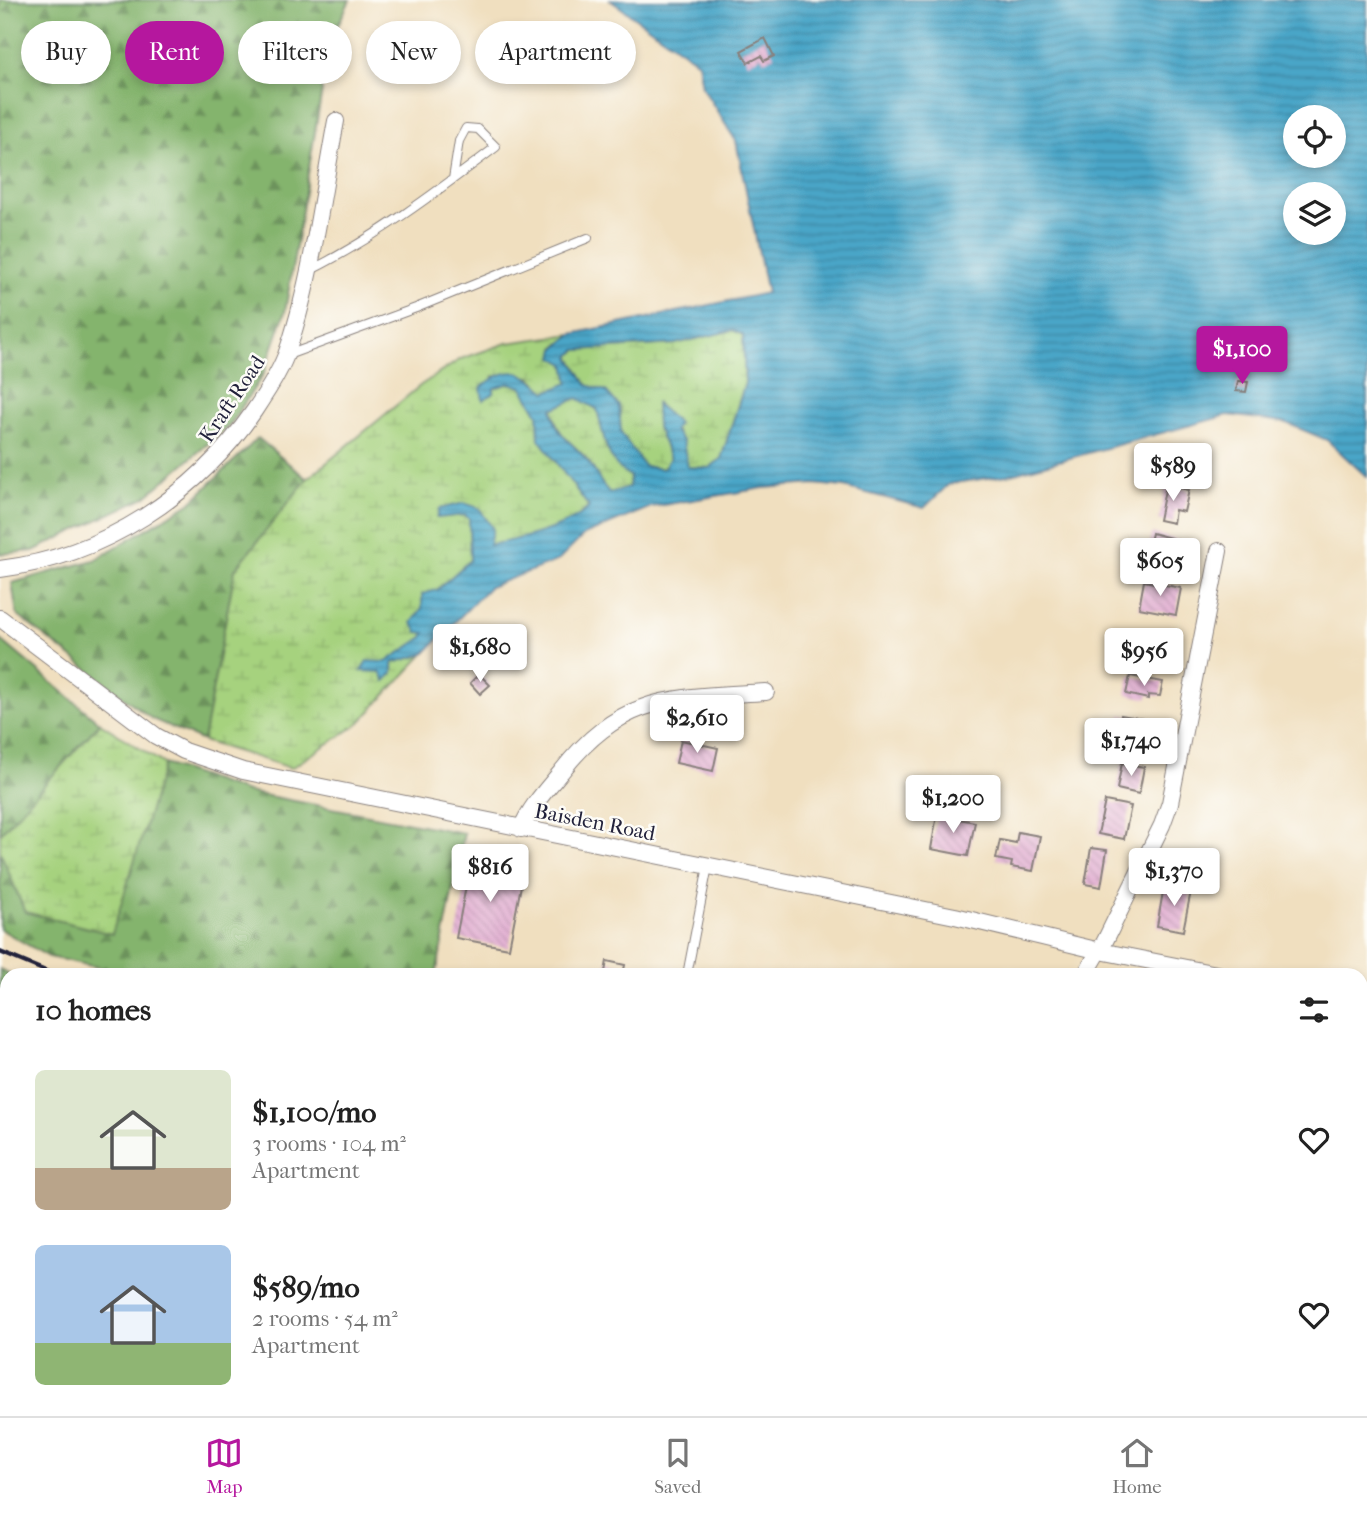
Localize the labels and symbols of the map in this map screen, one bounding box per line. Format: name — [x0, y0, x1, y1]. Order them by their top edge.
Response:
pin: $1,100 — [1185, 326, 1299, 386]
street label: Kraft Road — [194, 351, 270, 447]
pin: $589 — [1132, 444, 1214, 503]
pin: $605 — [1119, 538, 1201, 598]
pin: $1,680 — [423, 624, 537, 684]
pin: $956 — [1103, 628, 1185, 688]
pin: $2,610 — [640, 696, 754, 755]
pin: $1,740 — [1074, 718, 1188, 778]
pin: $1,200 — [896, 776, 1010, 835]
street label: Baisden Road — [533, 799, 658, 846]
pin: $816 — [449, 844, 531, 904]
pin: $1,370 — [1117, 848, 1231, 908]

